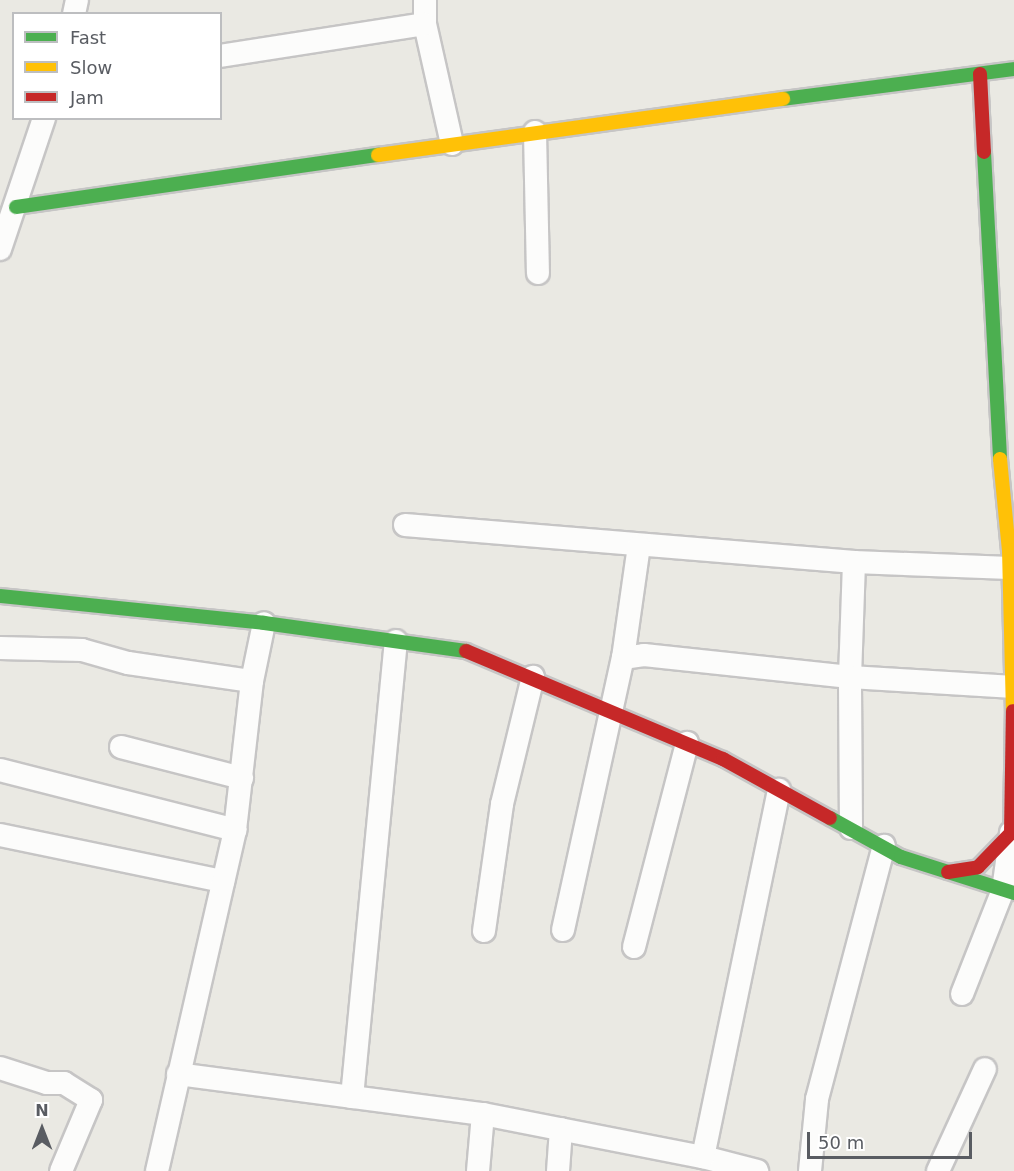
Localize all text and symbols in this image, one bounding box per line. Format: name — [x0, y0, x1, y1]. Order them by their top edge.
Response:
legend — [12, 12, 222, 120]
text: Fast — [70, 27, 106, 48]
text: Slow — [70, 57, 112, 78]
text: Jam — [70, 87, 104, 108]
north arrow — [12, 1099, 72, 1159]
text: N — [35, 1101, 49, 1120]
scale bar — [810, 1120, 975, 1158]
text: 50 m — [818, 1132, 864, 1153]

